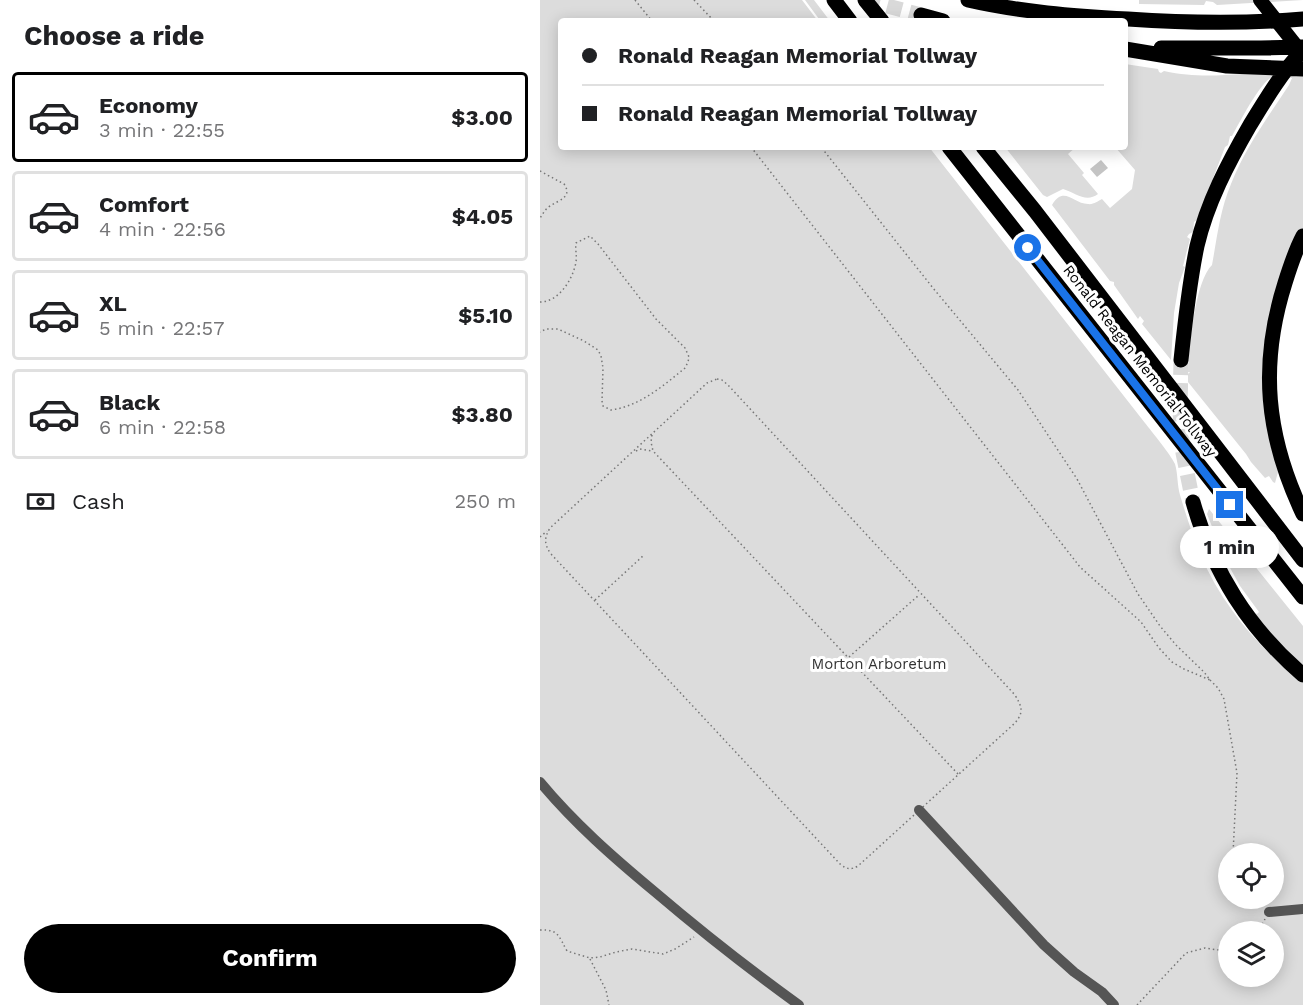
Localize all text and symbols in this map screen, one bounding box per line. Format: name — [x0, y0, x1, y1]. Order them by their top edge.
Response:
text: Choose a ride — [24, 20, 204, 52]
text: Ronald Reagan Memorial Tollway — [618, 43, 977, 68]
icon: car — [27, 90, 81, 144]
text: Economy — [99, 93, 198, 118]
text: Ronald Reagan Memorial Tollway — [618, 101, 977, 126]
text: $3.00 — [451, 105, 513, 130]
text: 3 min · 22:55 — [99, 118, 225, 142]
icon: car — [27, 189, 81, 243]
text: Comfort — [99, 192, 189, 217]
text: $4.05 — [452, 204, 513, 229]
text: 4 min · 22:56 — [99, 217, 226, 241]
route start — [1014, 234, 1041, 261]
street label: Ronald Reagan Memorial Tollway — [1059, 261, 1221, 461]
icon: car — [27, 288, 81, 342]
text: XL — [99, 291, 127, 316]
text: $5.10 — [458, 303, 513, 328]
text: 5 min · 22:57 — [99, 316, 224, 340]
icon: car — [27, 387, 81, 441]
text: Black — [99, 390, 160, 415]
text: $3.80 — [452, 402, 513, 427]
text: 6 min · 22:58 — [99, 415, 226, 439]
icon: cash — [24, 485, 57, 518]
text: Cash — [72, 489, 125, 514]
text: 250 m — [454, 489, 516, 513]
route end — [1216, 491, 1243, 518]
callout: 1 min — [1180, 526, 1280, 568]
text: 1 min — [1204, 535, 1255, 559]
park label: Morton Arboretum — [811, 655, 947, 673]
map controls — [1218, 843, 1284, 987]
button: locate — [1218, 843, 1284, 909]
button: layers — [1218, 921, 1284, 987]
button: Confirm — [24, 924, 516, 993]

